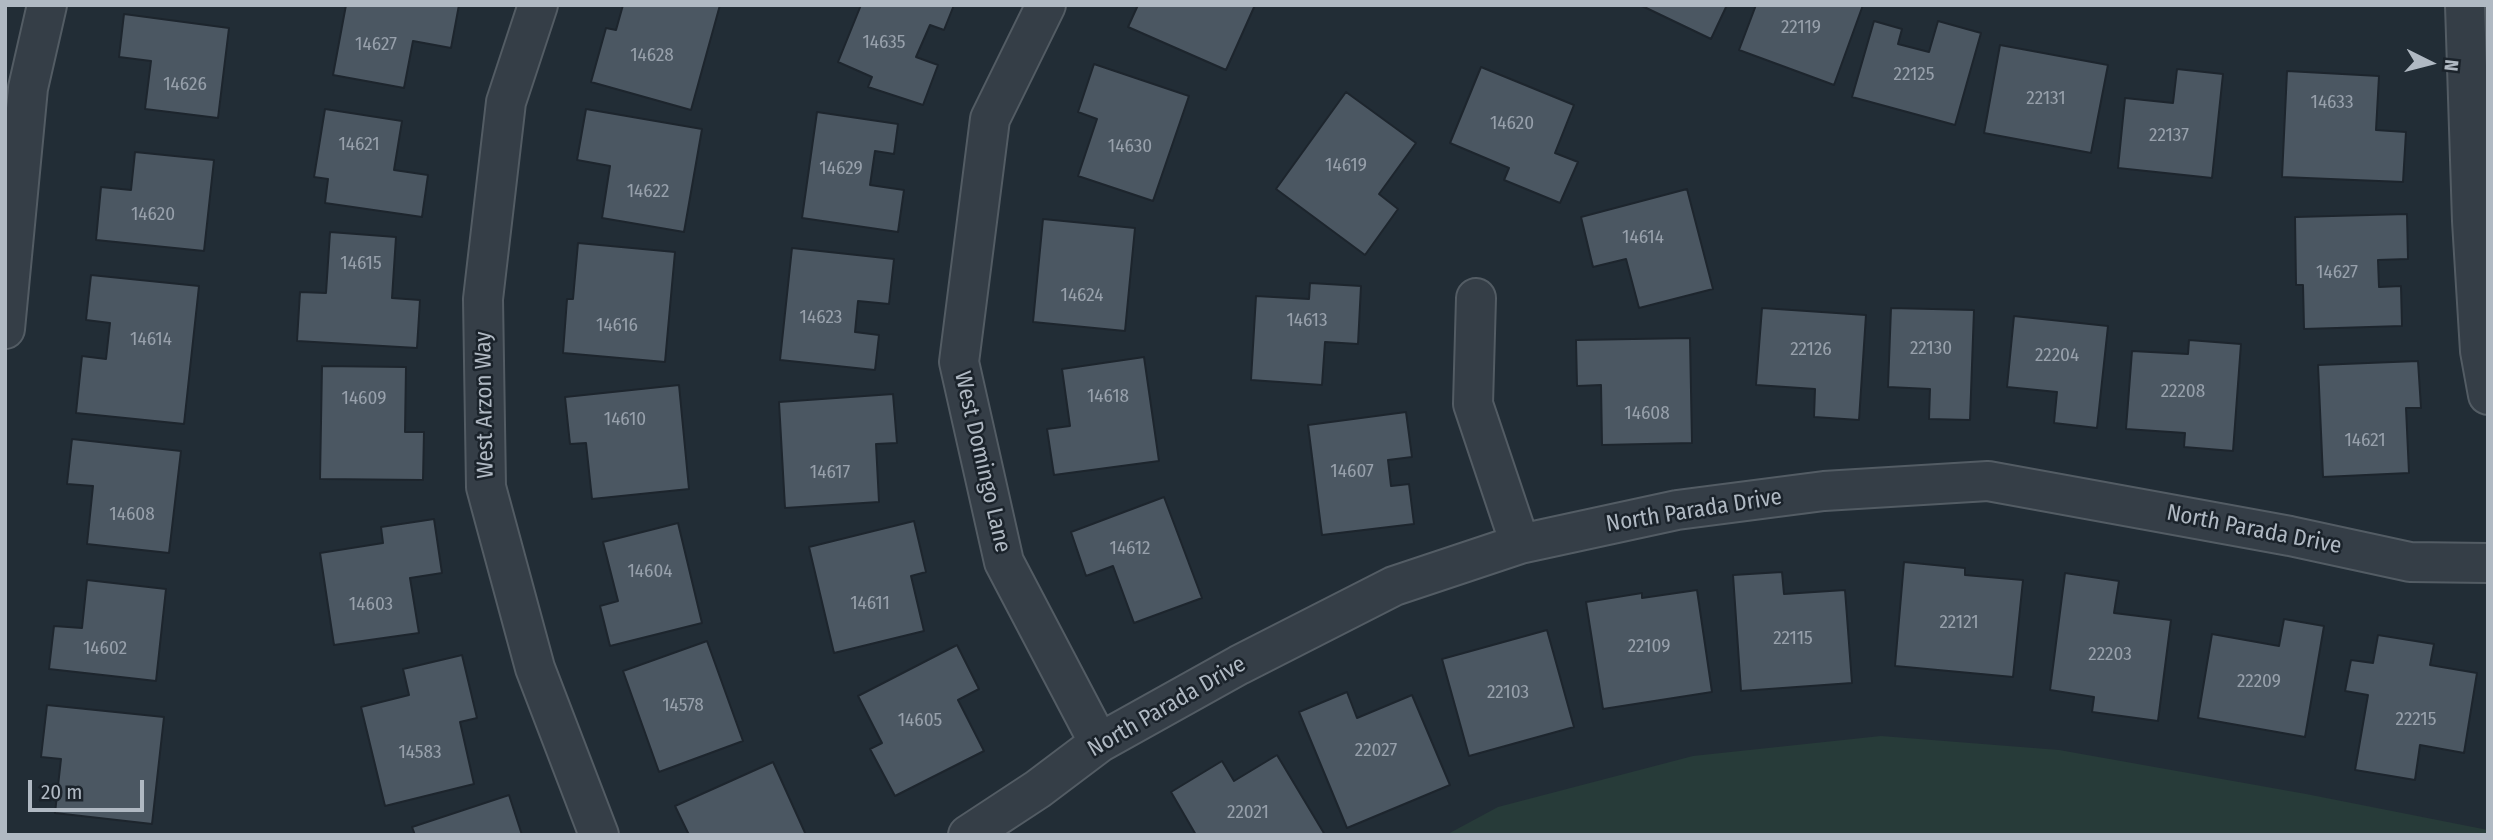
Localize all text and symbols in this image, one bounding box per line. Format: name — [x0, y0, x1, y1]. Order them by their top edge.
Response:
house number: 22119 — [1781, 17, 1821, 39]
north arrow — [2395, 28, 2465, 98]
house number: 14635 — [862, 32, 906, 54]
house number: 14627 — [355, 34, 397, 56]
house number: 14628 — [630, 45, 674, 67]
text: N — [2439, 58, 2463, 72]
house number: 22125 — [1894, 64, 1934, 86]
house number: 14626 — [163, 74, 207, 96]
house number: 22131 — [2026, 88, 2066, 110]
house number: 14633 — [2310, 92, 2354, 114]
house number: 14620 — [1490, 113, 1534, 135]
house number: 22137 — [2149, 125, 2189, 147]
house number: 14621 — [338, 134, 380, 156]
house number: 14630 — [1108, 136, 1152, 158]
house number: 14619 — [1325, 155, 1367, 177]
house number: 14629 — [819, 158, 863, 180]
house number: 14622 — [627, 181, 669, 203]
house number: 14620 — [131, 204, 175, 226]
house number: 14614 — [1622, 227, 1664, 249]
house number: 14615 — [340, 253, 382, 275]
house number: 14627 — [2316, 262, 2358, 284]
house number: 14624 — [1060, 285, 1104, 307]
house number: 14623 — [800, 307, 842, 329]
house number: 14613 — [1286, 310, 1328, 332]
house number: 14616 — [596, 315, 638, 337]
house number: 14614 — [130, 329, 172, 351]
street label: West Arzon Way — [470, 331, 500, 479]
house number: 22130 — [1910, 338, 1952, 360]
house number: 22126 — [1790, 339, 1832, 361]
house number: 22204 — [2035, 345, 2079, 367]
street label: West Domingo Lane — [948, 369, 1016, 555]
house number: 22208 — [2161, 381, 2205, 403]
house number: 14618 — [1087, 386, 1129, 408]
house number: 14609 — [341, 388, 387, 410]
house number: 14608 — [1624, 403, 1670, 425]
house number: 14610 — [604, 409, 646, 431]
house number: 14621 — [2344, 430, 2386, 452]
house number: 14607 — [1330, 461, 1374, 483]
house number: 14617 — [810, 462, 850, 484]
street label: North Parada Drive — [1604, 483, 1784, 539]
street label: North Parada Drive — [2164, 500, 2344, 560]
house number: 14608 — [109, 504, 155, 526]
house number: 14612 — [1110, 538, 1150, 560]
house number: 14604 — [627, 561, 673, 583]
house number: 14611 — [850, 593, 890, 615]
house number: 14603 — [349, 594, 393, 616]
house number: 22121 — [1939, 612, 1979, 634]
house number: 22115 — [1773, 628, 1813, 650]
house number: 22109 — [1628, 636, 1670, 658]
house number: 14602 — [83, 638, 127, 660]
house number: 22203 — [2088, 644, 2132, 666]
street label: North Parada Drive — [1083, 651, 1251, 763]
house number: 22209 — [2237, 671, 2281, 693]
house number: 22103 — [1487, 682, 1529, 704]
house number: 14578 — [662, 695, 704, 717]
house number: 22215 — [2396, 709, 2436, 731]
house number: 14605 — [898, 710, 942, 732]
house number: 22027 — [1355, 740, 1397, 762]
house number: 14583 — [398, 742, 442, 764]
scale bar — [32, 766, 147, 810]
text: 20 m — [41, 779, 82, 805]
house number: 22021 — [1227, 802, 1269, 824]

